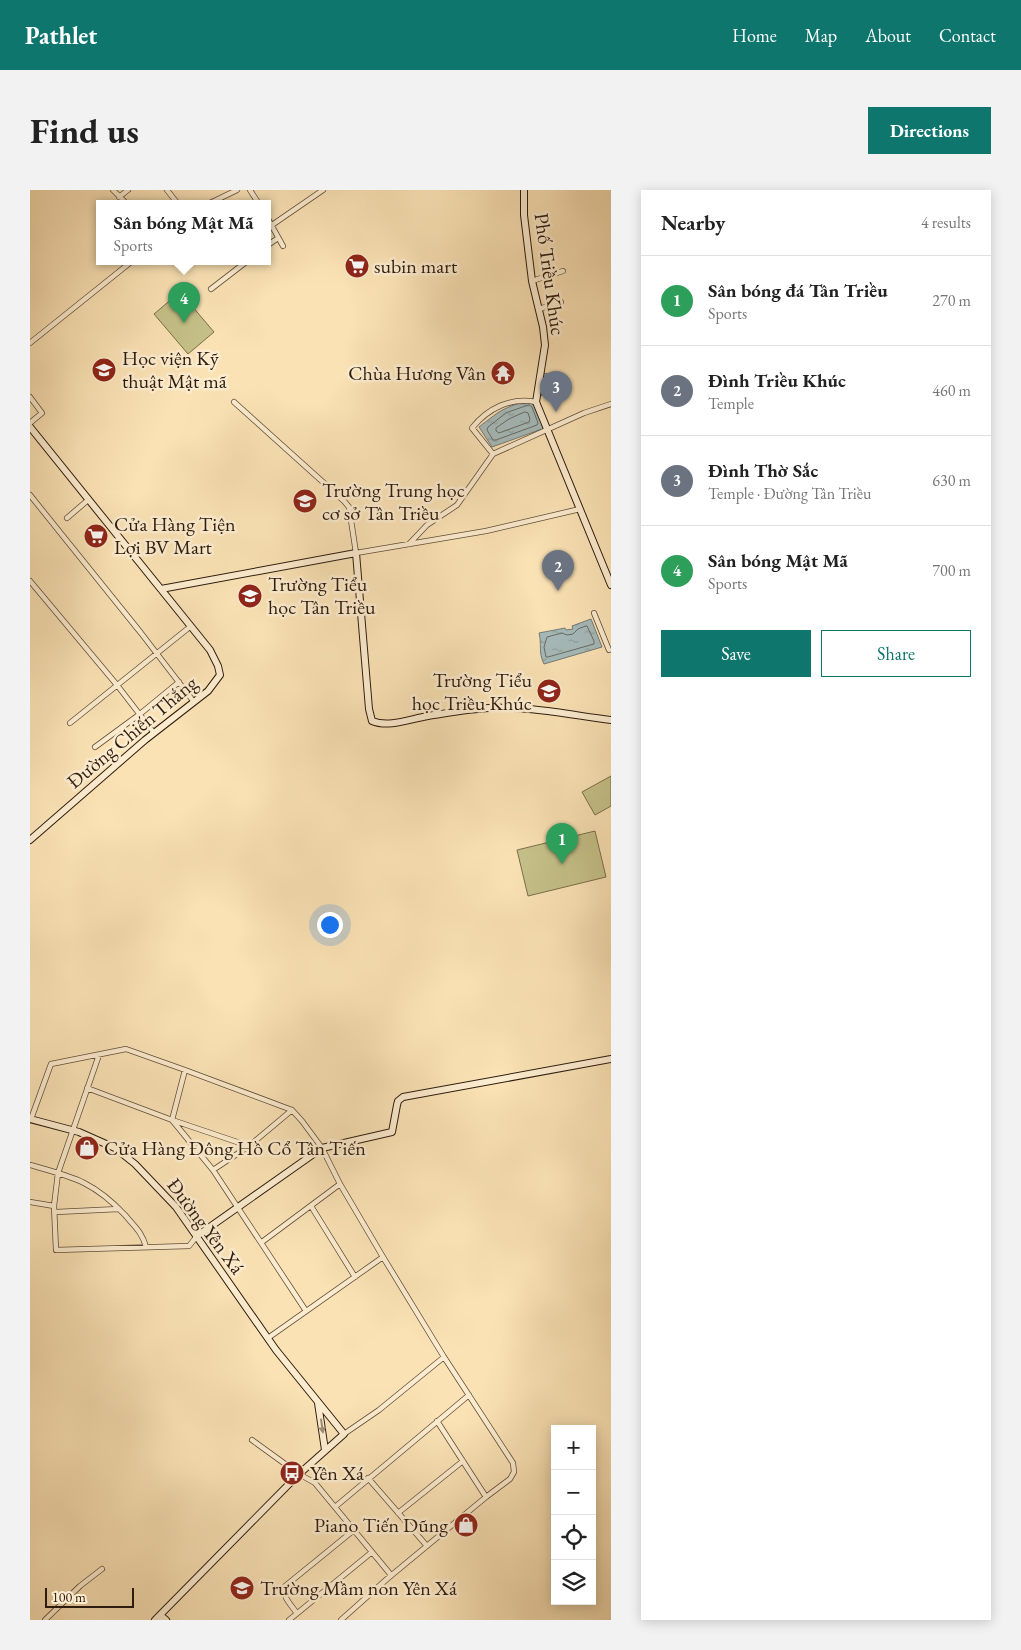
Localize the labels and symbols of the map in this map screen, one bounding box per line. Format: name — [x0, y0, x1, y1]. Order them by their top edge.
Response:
street label: Phố Triều Khúc — [529, 211, 571, 337]
supermarket icon: subin mart — [344, 253, 370, 279]
place label: subin mart — [374, 253, 458, 279]
pin: 4 — [168, 282, 200, 323]
place label: Học viện Kỹ thuật Mật mã — [122, 345, 227, 394]
school or university icon: Học viện Kỹ thuật Mật mã — [91, 357, 117, 383]
place label: Chùa Hương Vân — [348, 360, 486, 386]
temple icon: Chùa Hương Vân — [490, 360, 516, 386]
pin: 3 — [540, 371, 572, 412]
place label: Trường Trung học cơ sở Tân Triều — [322, 477, 465, 526]
school or university icon: Trường Trung học cơ sở Tân Triều — [292, 488, 318, 514]
place label: Cửa Hàng Tiện Lợi BV Mart — [114, 511, 236, 560]
supermarket icon: Cửa Hàng Tiện Lợi BV Mart — [83, 523, 109, 549]
pin: 2 — [542, 550, 574, 591]
place label: Trường Tiểu học Tân Triều — [268, 571, 376, 620]
school or university icon: Trường Tiểu học Tân Triều — [237, 583, 263, 609]
place label: Trường Tiểu học Triều Khúc — [412, 667, 532, 716]
street label: Đường Chiến Thắng — [61, 670, 203, 794]
school or university icon: Trường Tiểu học Triều Khúc — [536, 678, 562, 704]
pin: 1 — [546, 823, 578, 864]
your location — [317, 912, 343, 938]
shop icon: Cửa Hàng Đông Hồ Cổ Tân Tiến — [74, 1135, 100, 1161]
place label: Cửa Hàng Đông Hồ Cổ Tân Tiến — [104, 1135, 366, 1161]
street label: Đường Yên Xá — [161, 1173, 251, 1279]
one-way arrow — [319, 1418, 327, 1434]
bus stop icon: Yên Xá — [279, 1460, 305, 1486]
place label: Yên Xá — [310, 1460, 364, 1486]
place label: Piano Tiến Dũng — [314, 1512, 448, 1538]
shop icon: Piano Tiến Dũng — [453, 1512, 479, 1538]
school or university icon: Trường Mầm non Yên Xá — [229, 1575, 255, 1601]
place label: Trường Mầm non Yên Xá — [260, 1575, 457, 1601]
scale bar — [45, 1585, 134, 1608]

